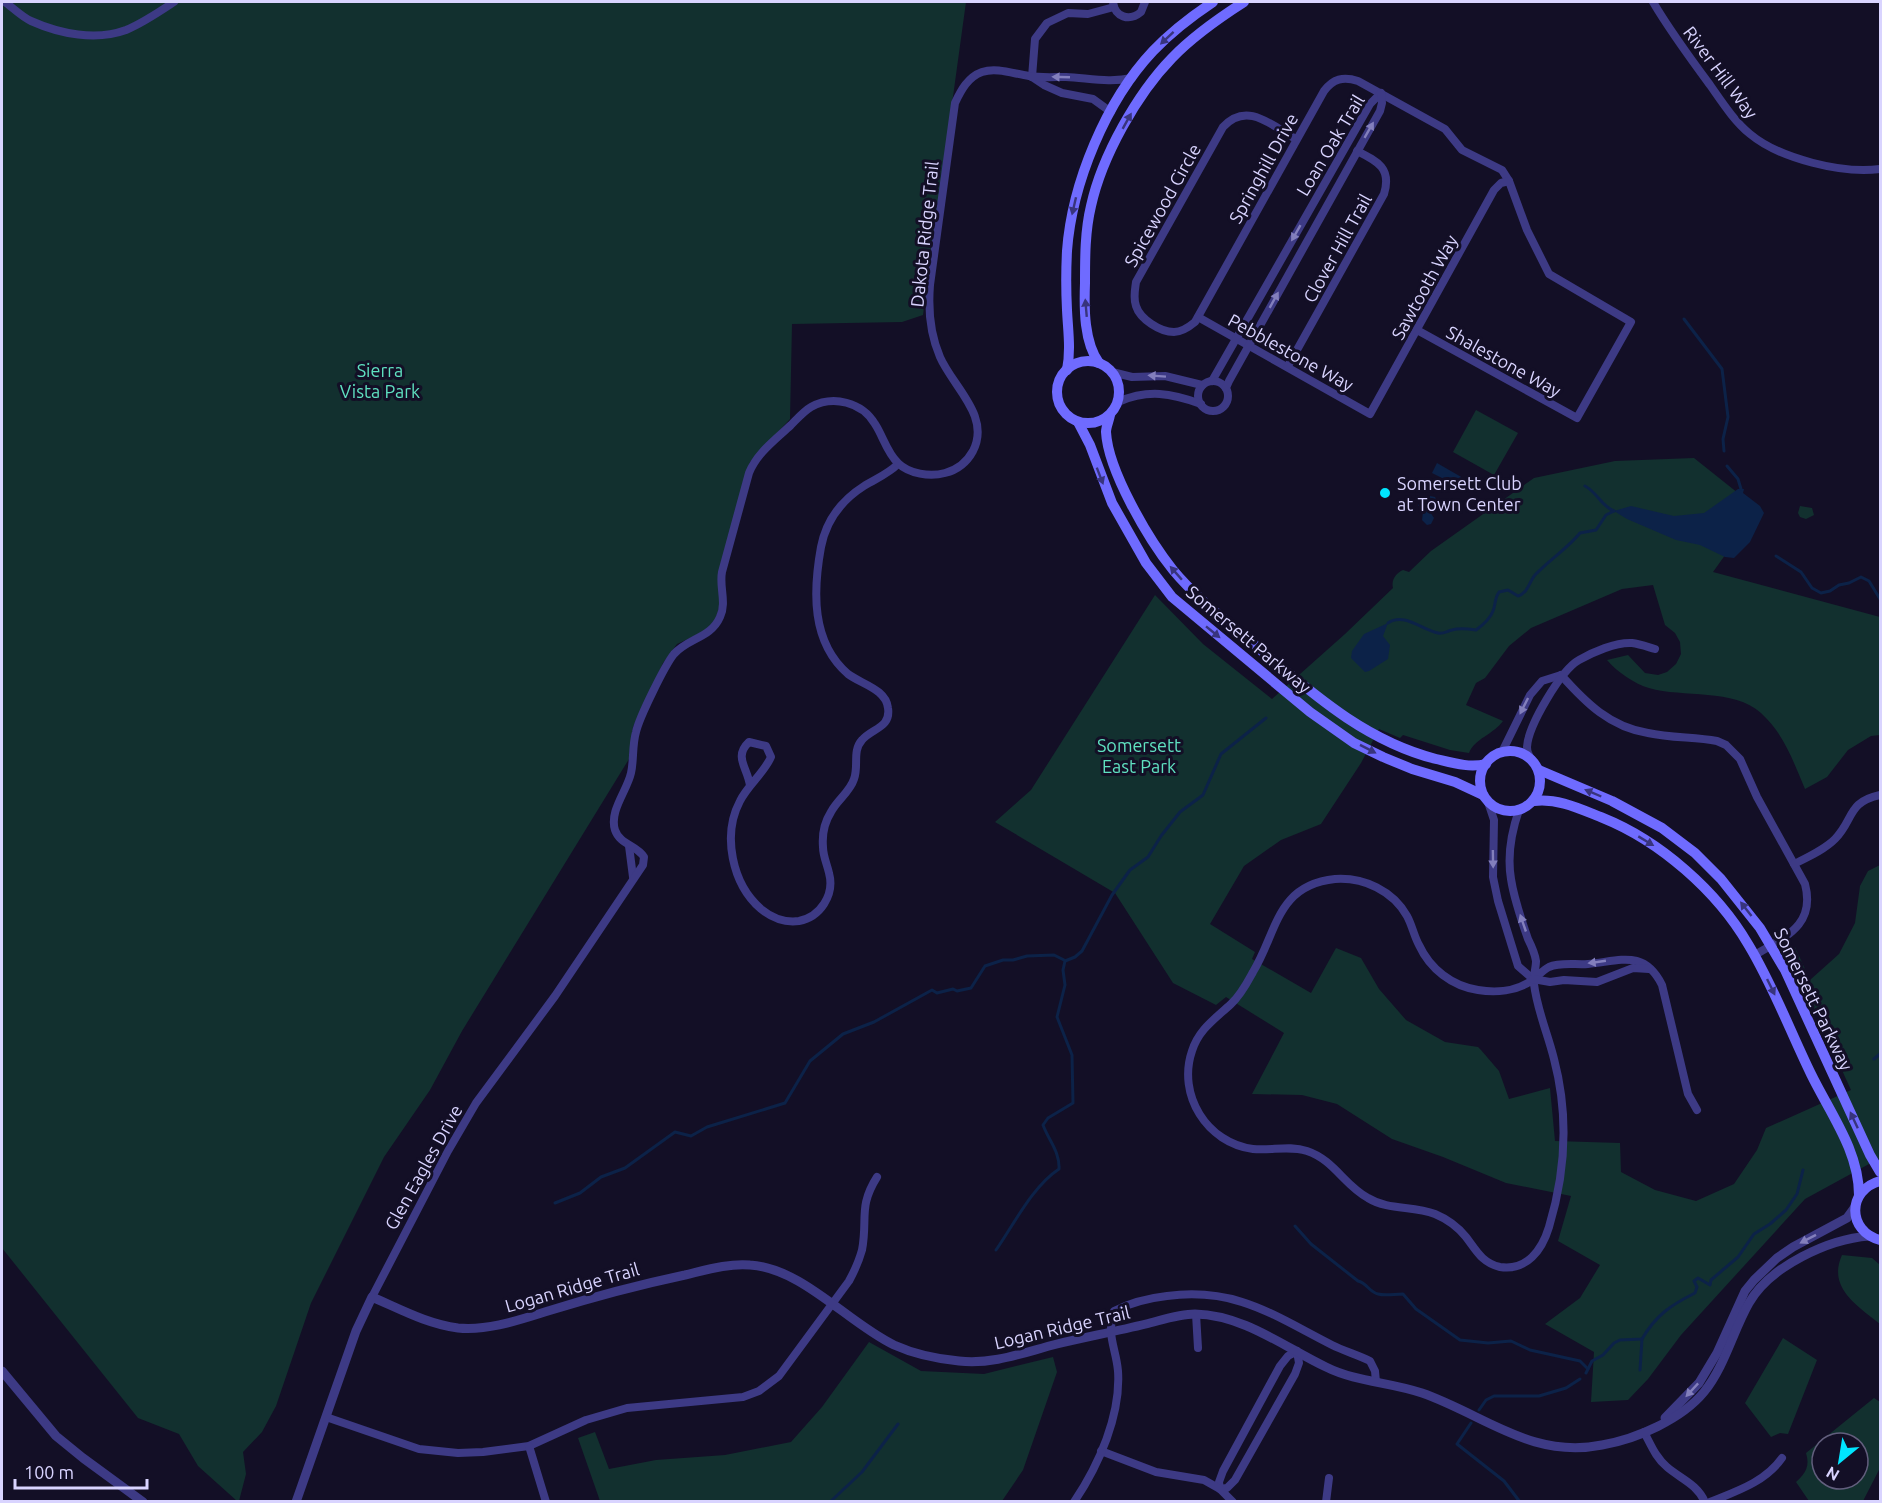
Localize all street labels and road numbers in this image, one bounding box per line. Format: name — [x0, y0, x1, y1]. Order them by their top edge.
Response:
street label: River Hill Way — [1680, 22, 1762, 122]
street label: Loan Oak Trail — [1292, 91, 1368, 199]
street label: Springhill Drive — [1225, 110, 1301, 226]
street label: Spicewood Circle — [1120, 140, 1204, 270]
street label: Dakota Ridge Trail — [906, 160, 942, 308]
street label: Clover Hill Trail — [1299, 190, 1375, 306]
street label: Sawtooth Way — [1387, 231, 1461, 343]
street label: Pebblestone Way — [1225, 309, 1357, 395]
street label: Shalestone Way — [1443, 321, 1565, 401]
street label: Somersett Parkway — [1183, 581, 1315, 697]
street label: Somersett Parkway — [1771, 925, 1857, 1074]
street label: Glen Eagles Drive — [380, 1101, 466, 1233]
street label: Logan Ridge Trail — [503, 1258, 642, 1316]
street label: Logan Ridge Trail — [992, 1302, 1132, 1352]

